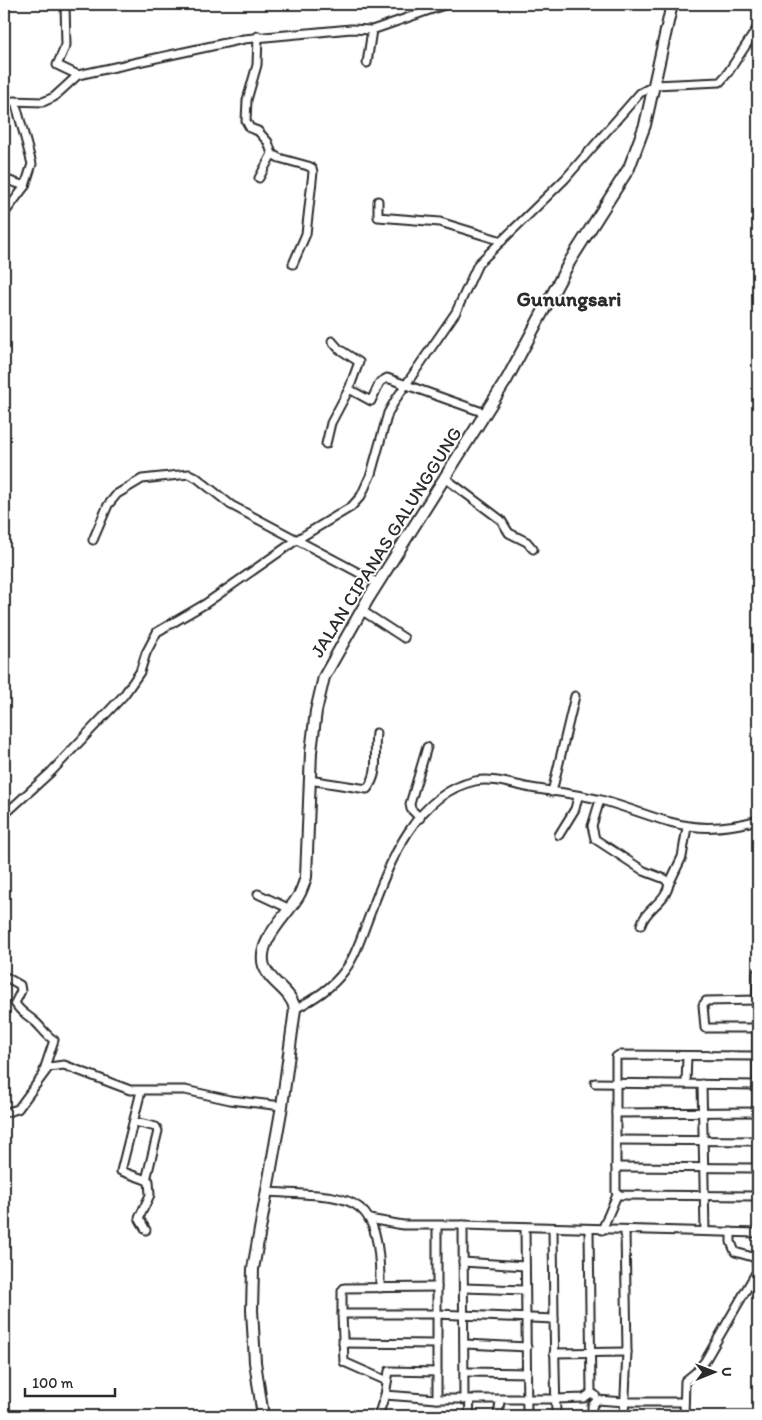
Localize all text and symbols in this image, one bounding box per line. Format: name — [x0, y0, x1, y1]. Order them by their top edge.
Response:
district label: Gunungsari — [517, 286, 621, 312]
street label: JALAN CIPANAS GALUNGGUNG — [305, 423, 467, 661]
north arrow — [690, 1348, 740, 1398]
scale bar — [25, 1365, 115, 1397]
text: U — [718, 1367, 735, 1377]
text: 100 m — [32, 1374, 74, 1392]

